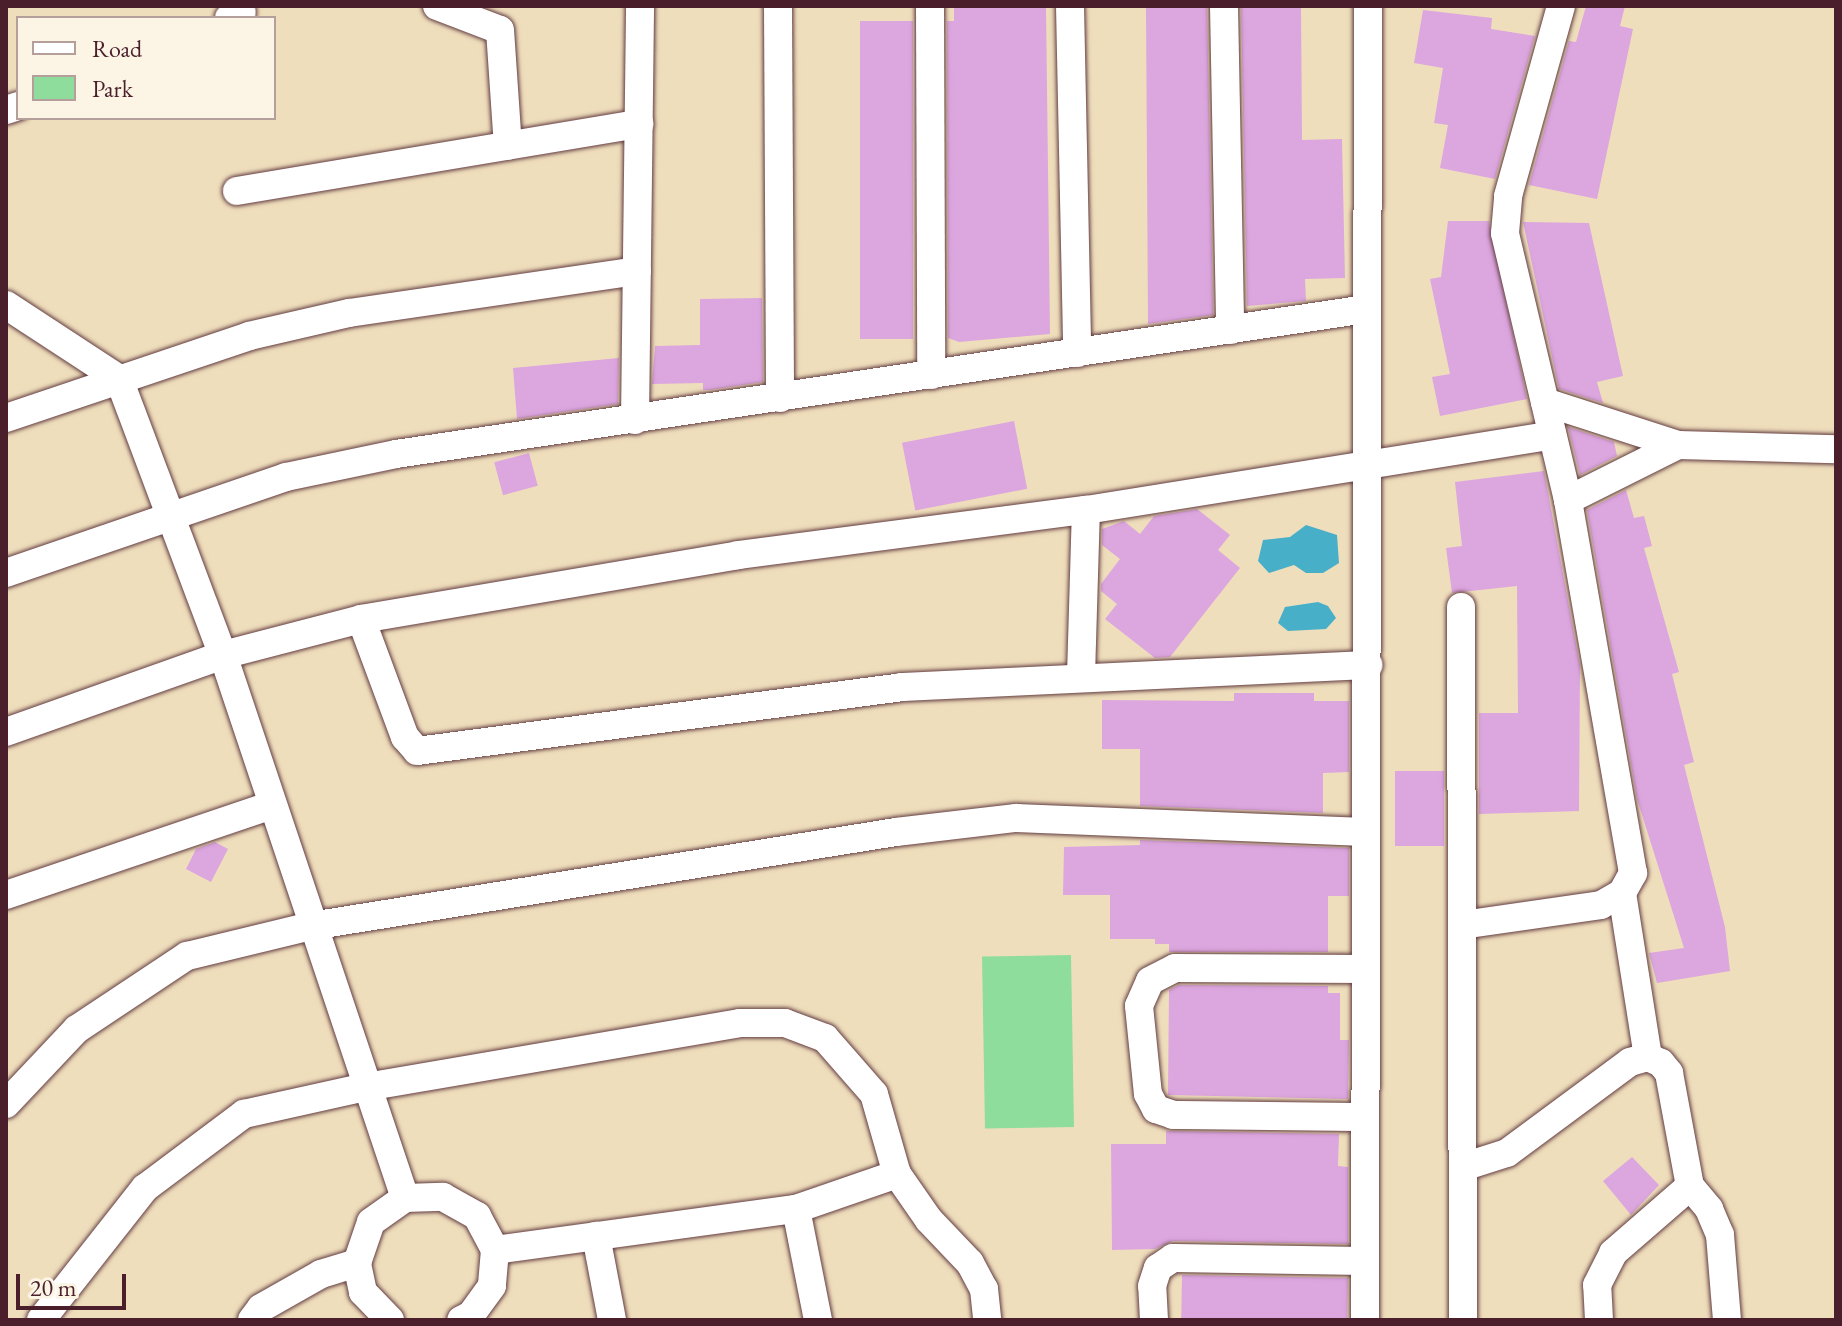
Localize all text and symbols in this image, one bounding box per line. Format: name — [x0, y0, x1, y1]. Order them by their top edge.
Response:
legend — [16, 16, 276, 120]
text: Road — [92, 33, 142, 64]
text: Park — [92, 73, 133, 104]
scale bar — [20, 1258, 130, 1308]
text: 20 m — [30, 1272, 77, 1303]

